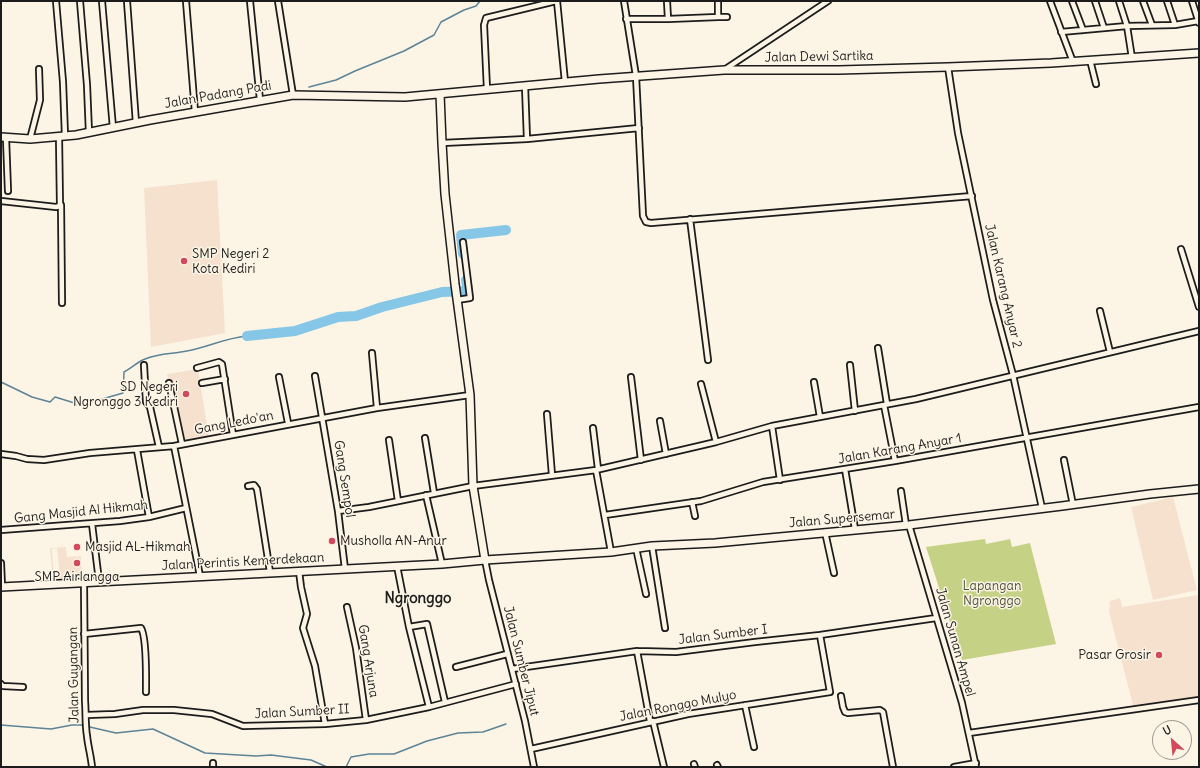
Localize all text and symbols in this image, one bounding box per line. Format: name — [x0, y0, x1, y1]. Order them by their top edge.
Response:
street label: Jalan Dewi Sartika — [765, 48, 873, 66]
street label: Jalan Padang Padi — [163, 78, 273, 112]
street label: Jalan Karang Anyar 2 — [981, 222, 1025, 350]
place label: SMP Negeri 2 Kota Kediri — [192, 246, 269, 277]
marker: SMP Negeri 2 Kota Kediri — [179, 256, 189, 266]
place label: SD Negeri Ngronggo 3 Kediri — [73, 379, 178, 410]
marker: SD Negeri Ngronggo 3 Kediri — [181, 389, 191, 399]
street label: Gang Ledo'an — [193, 408, 275, 438]
street label: Jalan Karang Anyar 1 — [837, 430, 963, 468]
street label: Gang Sempol — [330, 439, 358, 519]
street label: Gang Masjid Al Hikmah — [13, 497, 149, 527]
street label: Jalan Supersemar — [788, 507, 896, 531]
place label: Musholla AN-Anur — [340, 533, 447, 549]
marker: Musholla AN-Anur — [327, 536, 337, 546]
place label: Masjid AL-Hikmah — [85, 539, 191, 555]
marker: Masjid AL-Hikmah — [72, 542, 82, 552]
street label: Jalan Perintis Kemerdekaan — [161, 550, 325, 574]
marker: SMP Airlangga — [72, 558, 82, 568]
place label: SMP Airlangga — [34, 569, 120, 585]
park label: Lapangan Ngronggo — [963, 578, 1021, 609]
street label: Jalan Sunan Ampel — [932, 586, 978, 698]
district label: Ngronggo — [385, 590, 451, 608]
street label: Jalan Sumber Jiput — [500, 604, 542, 718]
street label: Jalan Sumber I — [678, 622, 768, 648]
street label: Gang Arjuna — [355, 623, 381, 699]
street label: Jalan Guyangan — [65, 627, 83, 723]
place label: Pasar Grosir — [1078, 647, 1151, 663]
marker: Pasar Grosir — [1154, 650, 1164, 660]
street label: Jalan Ronggo Mulyo — [618, 687, 738, 725]
street label: Jalan Sumber II — [254, 702, 350, 722]
north arrow — [1152, 720, 1192, 760]
text: U — [1160, 722, 1174, 738]

